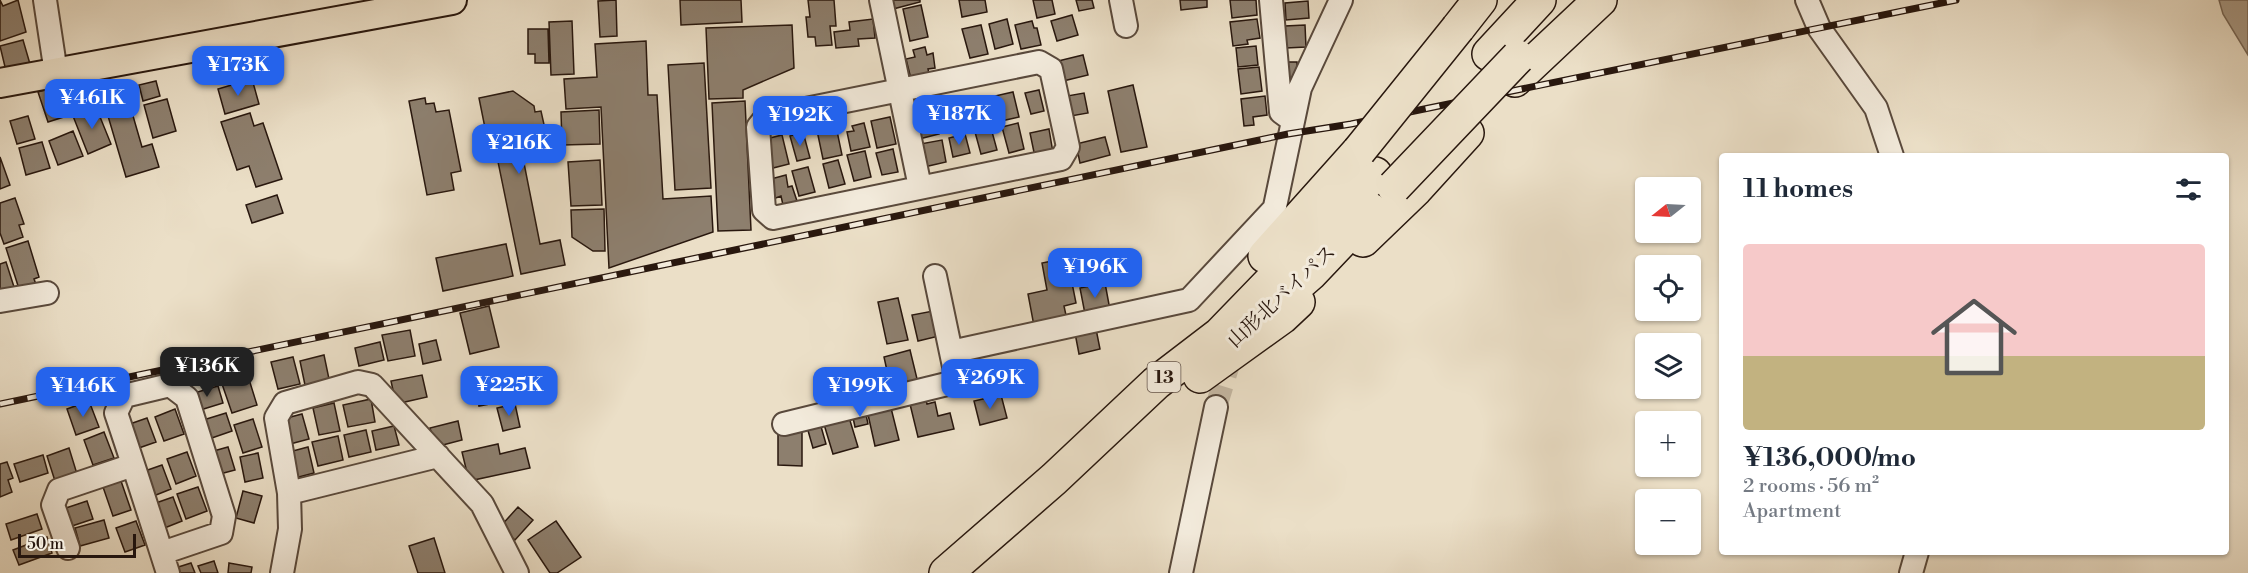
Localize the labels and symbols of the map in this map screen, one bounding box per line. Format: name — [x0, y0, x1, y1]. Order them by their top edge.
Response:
pin: ¥173K — [196, 46, 280, 97]
pin: ¥461K — [50, 79, 134, 130]
pin: ¥187K — [917, 95, 1001, 146]
pin: ¥192K — [758, 96, 842, 147]
pin: ¥216K — [477, 124, 561, 175]
north arrow — [1635, 177, 1701, 243]
street label: 山形北バイパス — [1222, 240, 1342, 354]
pin: ¥196K — [1053, 248, 1137, 299]
pin: ¥136K — [165, 347, 249, 398]
pin: ¥269K — [948, 359, 1032, 410]
road number: 13 — [1148, 362, 1180, 392]
pin: ¥225K — [467, 366, 551, 417]
pin: ¥146K — [41, 367, 125, 418]
pin: ¥199K — [818, 367, 902, 418]
scale bar — [18, 531, 136, 558]

